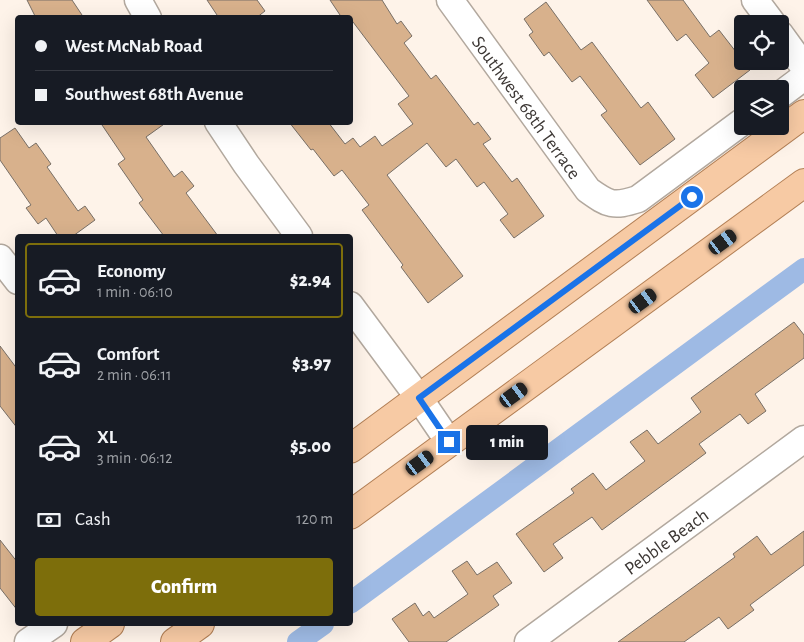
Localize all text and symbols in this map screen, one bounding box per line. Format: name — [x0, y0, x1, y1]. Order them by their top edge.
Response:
map controls — [734, 15, 789, 135]
button: locate — [734, 15, 789, 70]
street label: Southwest 68th Terrace — [468, 33, 584, 183]
text: West McNab Road — [65, 37, 202, 56]
button: layers — [734, 80, 789, 135]
text: Southwest 68th Avenue — [65, 85, 243, 104]
route start — [681, 186, 703, 208]
car — [706, 227, 739, 257]
icon: car — [37, 258, 82, 303]
text: Economy — [97, 262, 166, 281]
text: $2.94 — [290, 271, 331, 290]
text: 1 min · 06:10 — [97, 284, 173, 300]
car — [626, 286, 659, 316]
icon: car — [37, 341, 82, 386]
text: Comfort — [97, 345, 159, 364]
text: $3.97 — [292, 354, 331, 373]
text: 2 min · 06:11 — [97, 367, 171, 383]
car — [497, 380, 530, 410]
icon: car — [37, 424, 82, 469]
callout: 1 min — [466, 424, 549, 460]
text: XL — [97, 428, 117, 447]
route end — [438, 431, 460, 453]
text: 1 min — [490, 434, 524, 450]
text: $5.00 — [290, 437, 331, 456]
car — [403, 448, 436, 478]
text: 3 min · 06:12 — [97, 450, 173, 466]
icon: cash — [35, 506, 63, 534]
street label: Pebble Beach — [621, 506, 712, 579]
text: Cash — [75, 510, 111, 529]
text: 120 m — [296, 511, 333, 527]
button: Confirm — [35, 558, 333, 616]

